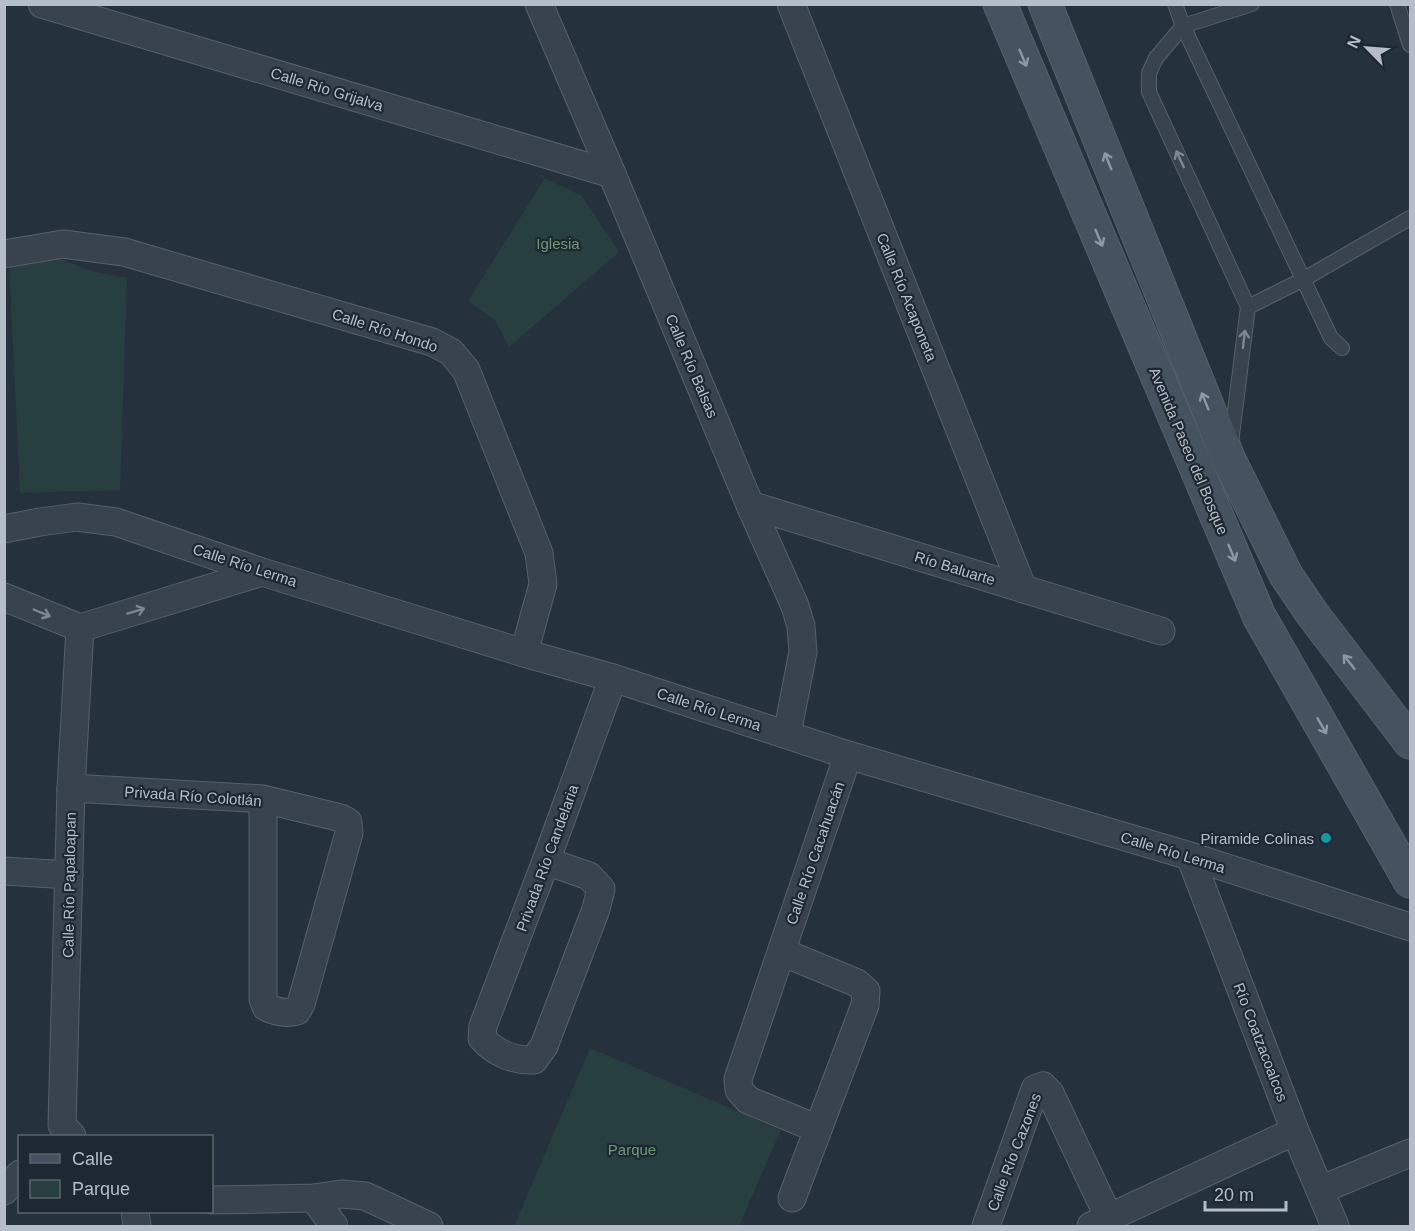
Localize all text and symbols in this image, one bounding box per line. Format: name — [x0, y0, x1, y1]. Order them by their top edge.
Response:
north arrow — [1337, 18, 1397, 78]
text: N — [1344, 33, 1364, 51]
one-way arrow — [1018, 49, 1029, 67]
street label: Calle Río Grijalva — [269, 64, 386, 114]
one-way arrow — [1174, 151, 1186, 169]
one-way arrow — [1102, 153, 1113, 171]
one-way arrow — [1094, 228, 1105, 247]
street label: Calle Río Acaponeta — [874, 230, 941, 364]
park label: Iglesia — [536, 235, 580, 252]
street label: Calle Río Hondo — [330, 305, 440, 355]
street label: Calle Río Balsas — [663, 312, 721, 420]
one-way arrow — [1239, 330, 1250, 350]
street label: Avenida Paseo del Bosque — [1146, 365, 1232, 537]
one-way arrow — [1199, 392, 1210, 410]
street label: Calle Río Lerma — [191, 540, 300, 590]
one-way arrow — [1227, 543, 1238, 561]
street label: Río Baluarte — [913, 548, 997, 588]
one-way arrow — [126, 605, 145, 616]
one-way arrow — [32, 608, 51, 619]
one-way arrow — [1343, 654, 1356, 670]
street label: Calle Río Lerma — [655, 684, 764, 734]
one-way arrow — [1316, 717, 1328, 734]
street label: Calle Río Cacahuacán — [783, 779, 847, 927]
street label: Privada Río Candelaria — [512, 782, 582, 934]
street label: Privada Río Colotlán — [124, 783, 262, 809]
street label: Calle Río Papaloapan — [59, 812, 79, 958]
street label: Calle Río Lerma — [1119, 828, 1228, 876]
place label: Piramide Colinas — [1201, 830, 1314, 847]
marker: Piramide Colinas — [1319, 831, 1333, 845]
street label: Río Coatzacoalcos — [1231, 980, 1291, 1104]
street label: Calle Río Cazones — [984, 1091, 1044, 1213]
legend — [18, 1135, 213, 1213]
park label: Parque — [608, 1141, 656, 1158]
text: Calle — [72, 1149, 113, 1169]
scale bar — [1205, 1174, 1286, 1212]
text: Parque — [72, 1179, 130, 1199]
text: 20 m — [1214, 1185, 1254, 1205]

